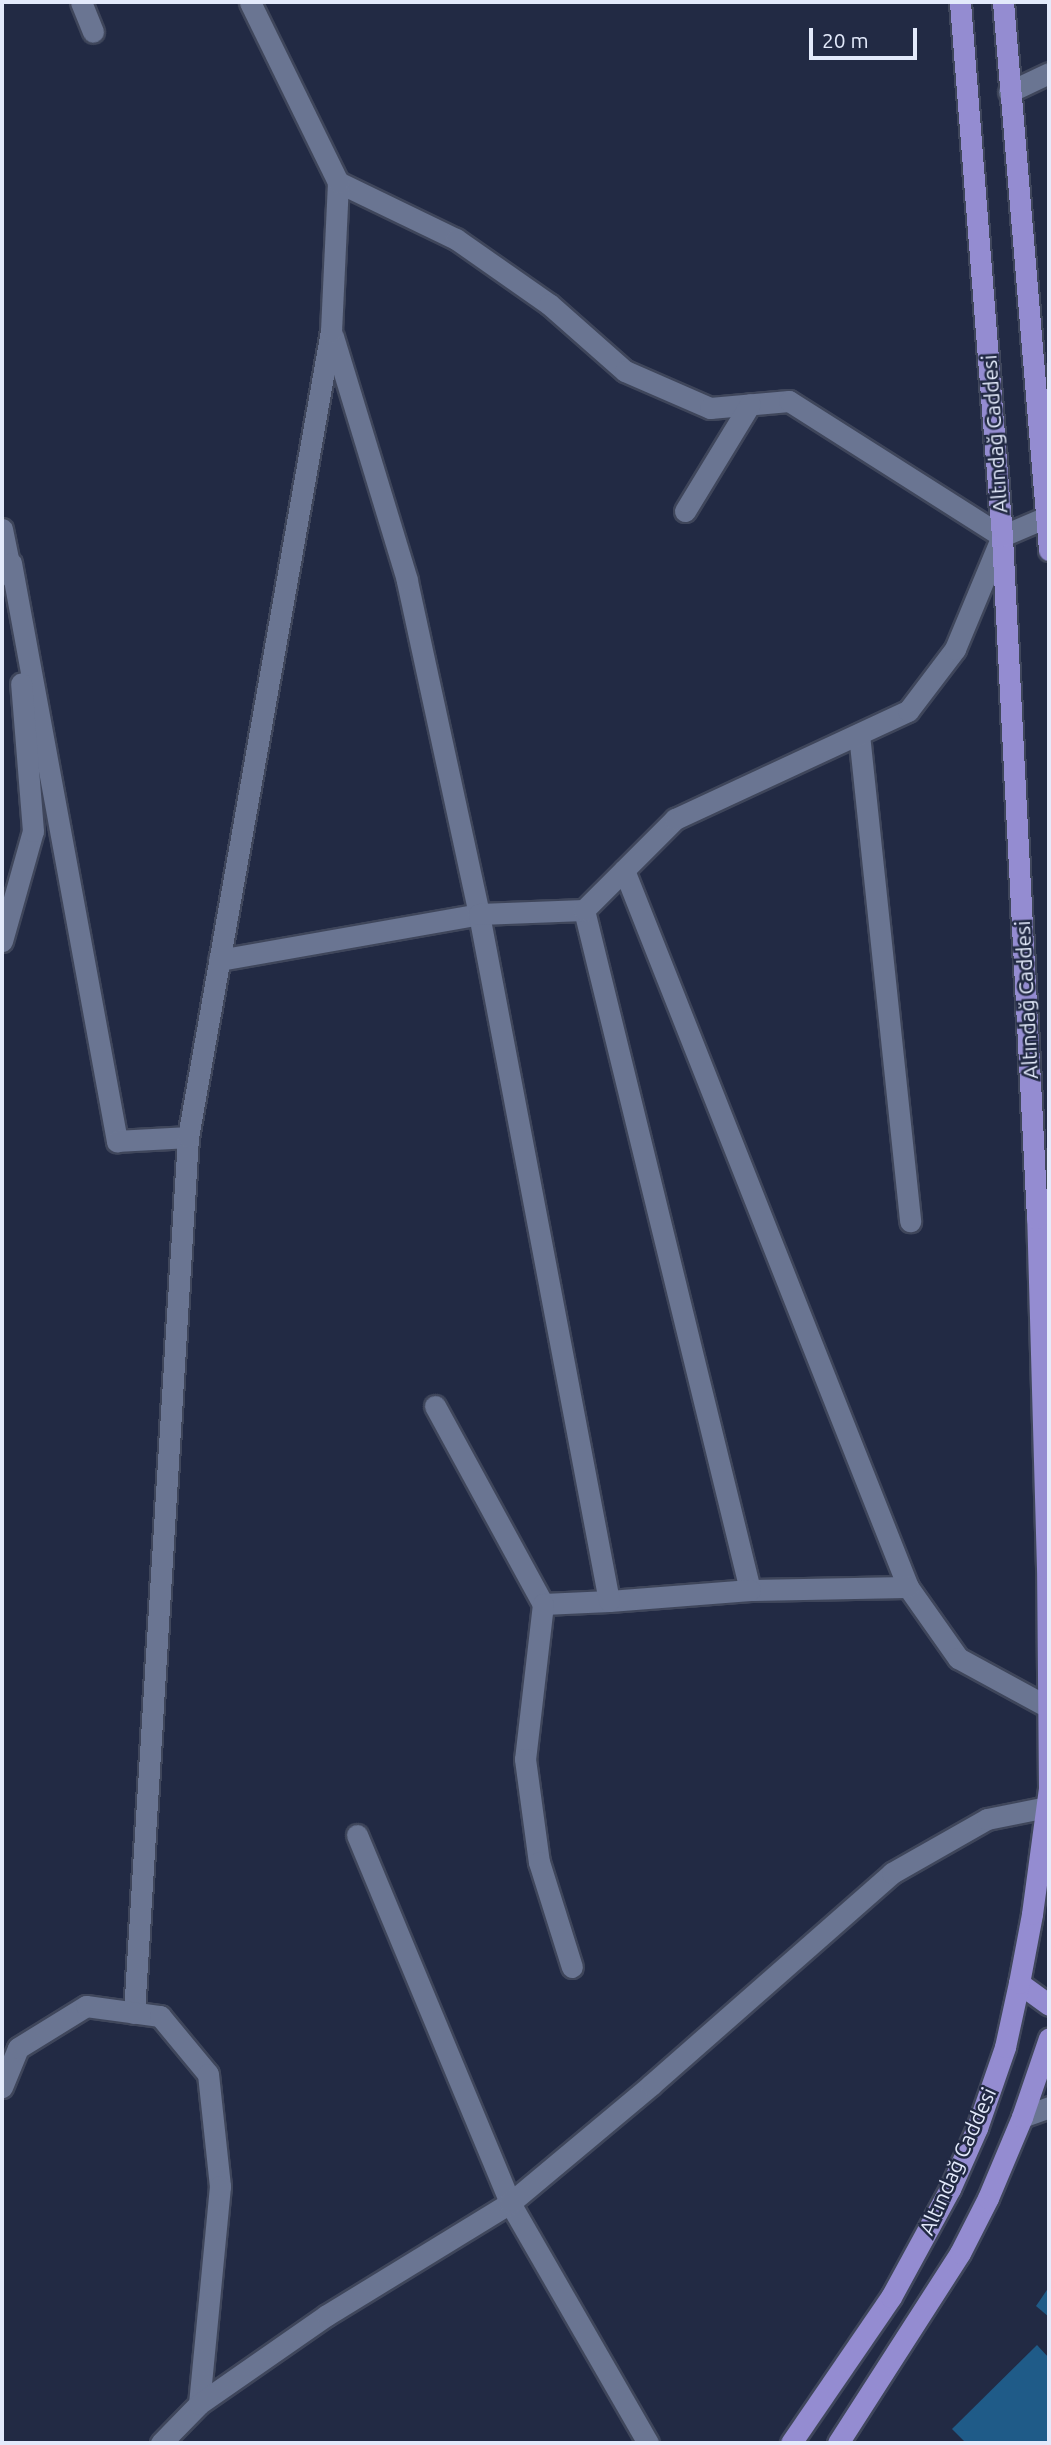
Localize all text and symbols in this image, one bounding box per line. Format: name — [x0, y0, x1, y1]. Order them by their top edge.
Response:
scale bar — [813, 14, 922, 58]
text: 20 m — [822, 28, 869, 52]
street label: Altındağ Caddesi — [976, 354, 1012, 514]
street label: Altındağ Caddesi — [1009, 920, 1043, 1080]
street label: Altındağ Caddesi — [913, 2083, 1001, 2239]

